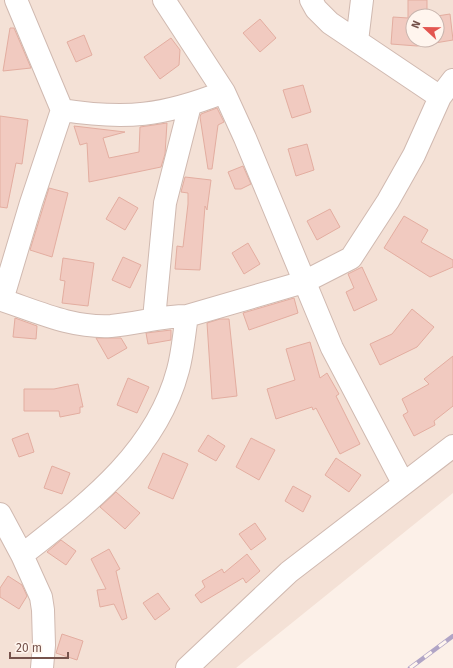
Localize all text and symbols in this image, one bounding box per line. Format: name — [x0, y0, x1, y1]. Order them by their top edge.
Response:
north arrow — [405, 8, 445, 48]
text: N — [409, 19, 424, 30]
scale bar — [10, 634, 68, 660]
text: 20 m — [16, 641, 42, 655]

